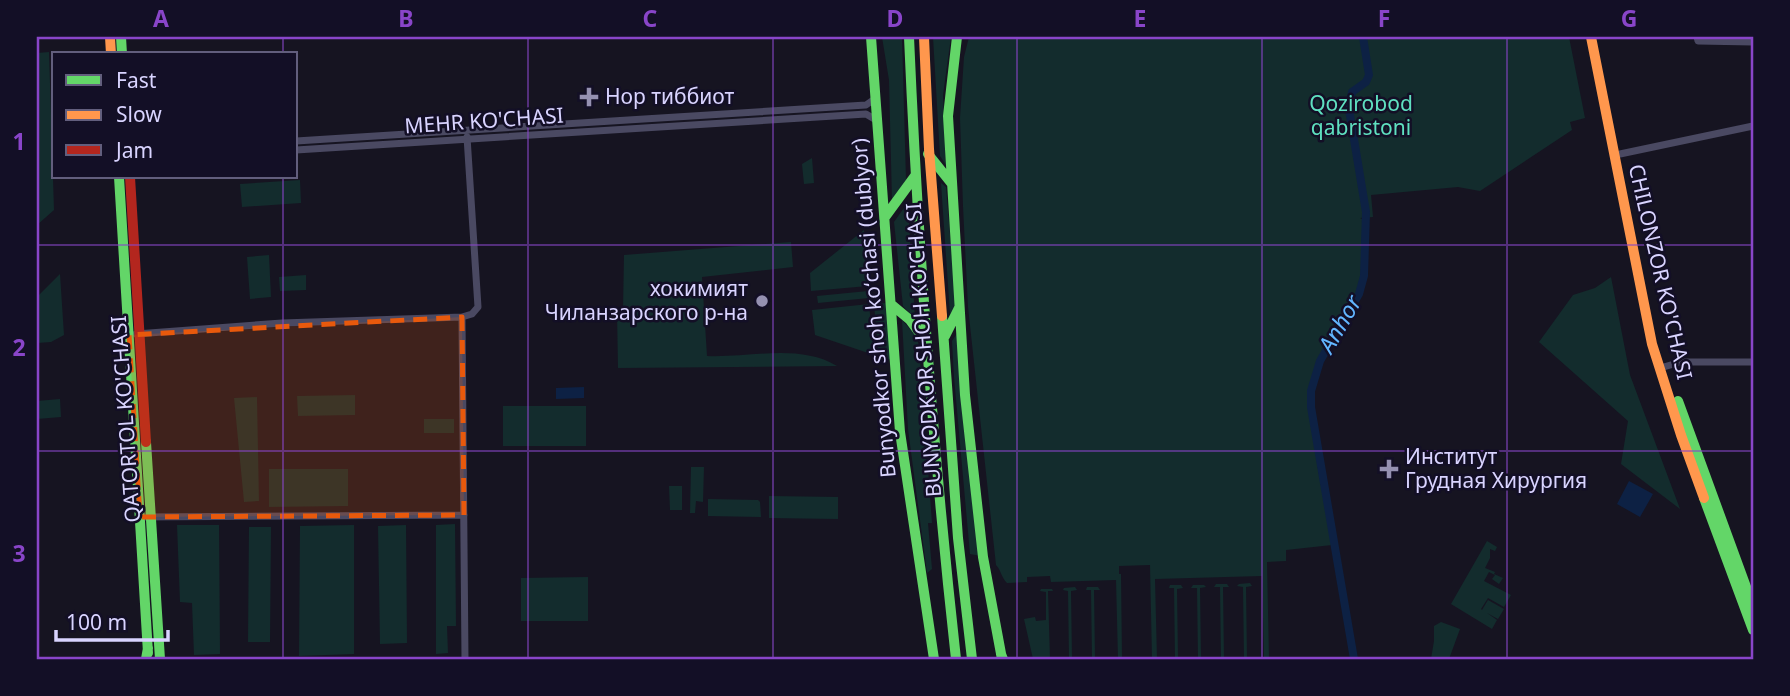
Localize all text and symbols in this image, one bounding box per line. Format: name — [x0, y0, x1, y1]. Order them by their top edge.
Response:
text: A — [153, 2, 169, 34]
text: B — [398, 2, 414, 34]
text: C — [643, 2, 658, 34]
text: D — [887, 2, 903, 34]
text: E — [1134, 2, 1146, 34]
text: F — [1378, 2, 1390, 34]
text: G — [1621, 2, 1637, 34]
legend — [52, 52, 298, 178]
text: Fast — [116, 66, 157, 94]
place label: Нор тиббиот — [605, 82, 734, 110]
marker: Нор тиббиот — [579, 87, 599, 107]
park label: Qozirobod qabristoni — [1309, 89, 1413, 141]
text: Slow — [116, 100, 162, 128]
street label: MEHR KO'CHASI — [403, 100, 564, 140]
text: 1 — [12, 125, 26, 157]
text: Jam — [114, 136, 153, 164]
street label: Bunyodkor shoh koʻchasi (dublyor) — [844, 137, 902, 479]
street label: CHILONZOR KO'CHASI — [1623, 161, 1699, 382]
street label: BUNYODKOR SHOH KO'CHASI — [899, 202, 947, 498]
place label: хокимият Чиланзарского р-на — [545, 274, 748, 326]
water label: Anhor — [1309, 288, 1369, 360]
marker: хокимият Чиланзарского р-на — [754, 293, 770, 309]
street label: QATORTOL KO'CHASI — [104, 315, 146, 523]
text: 2 — [12, 331, 26, 363]
place label: Институт Грудная Хирургия — [1405, 442, 1587, 494]
marker: Институт Грудная Хирургия — [1379, 459, 1399, 479]
text: 3 — [12, 537, 26, 569]
scale bar — [56, 598, 168, 642]
text: 100 m — [66, 608, 127, 636]

